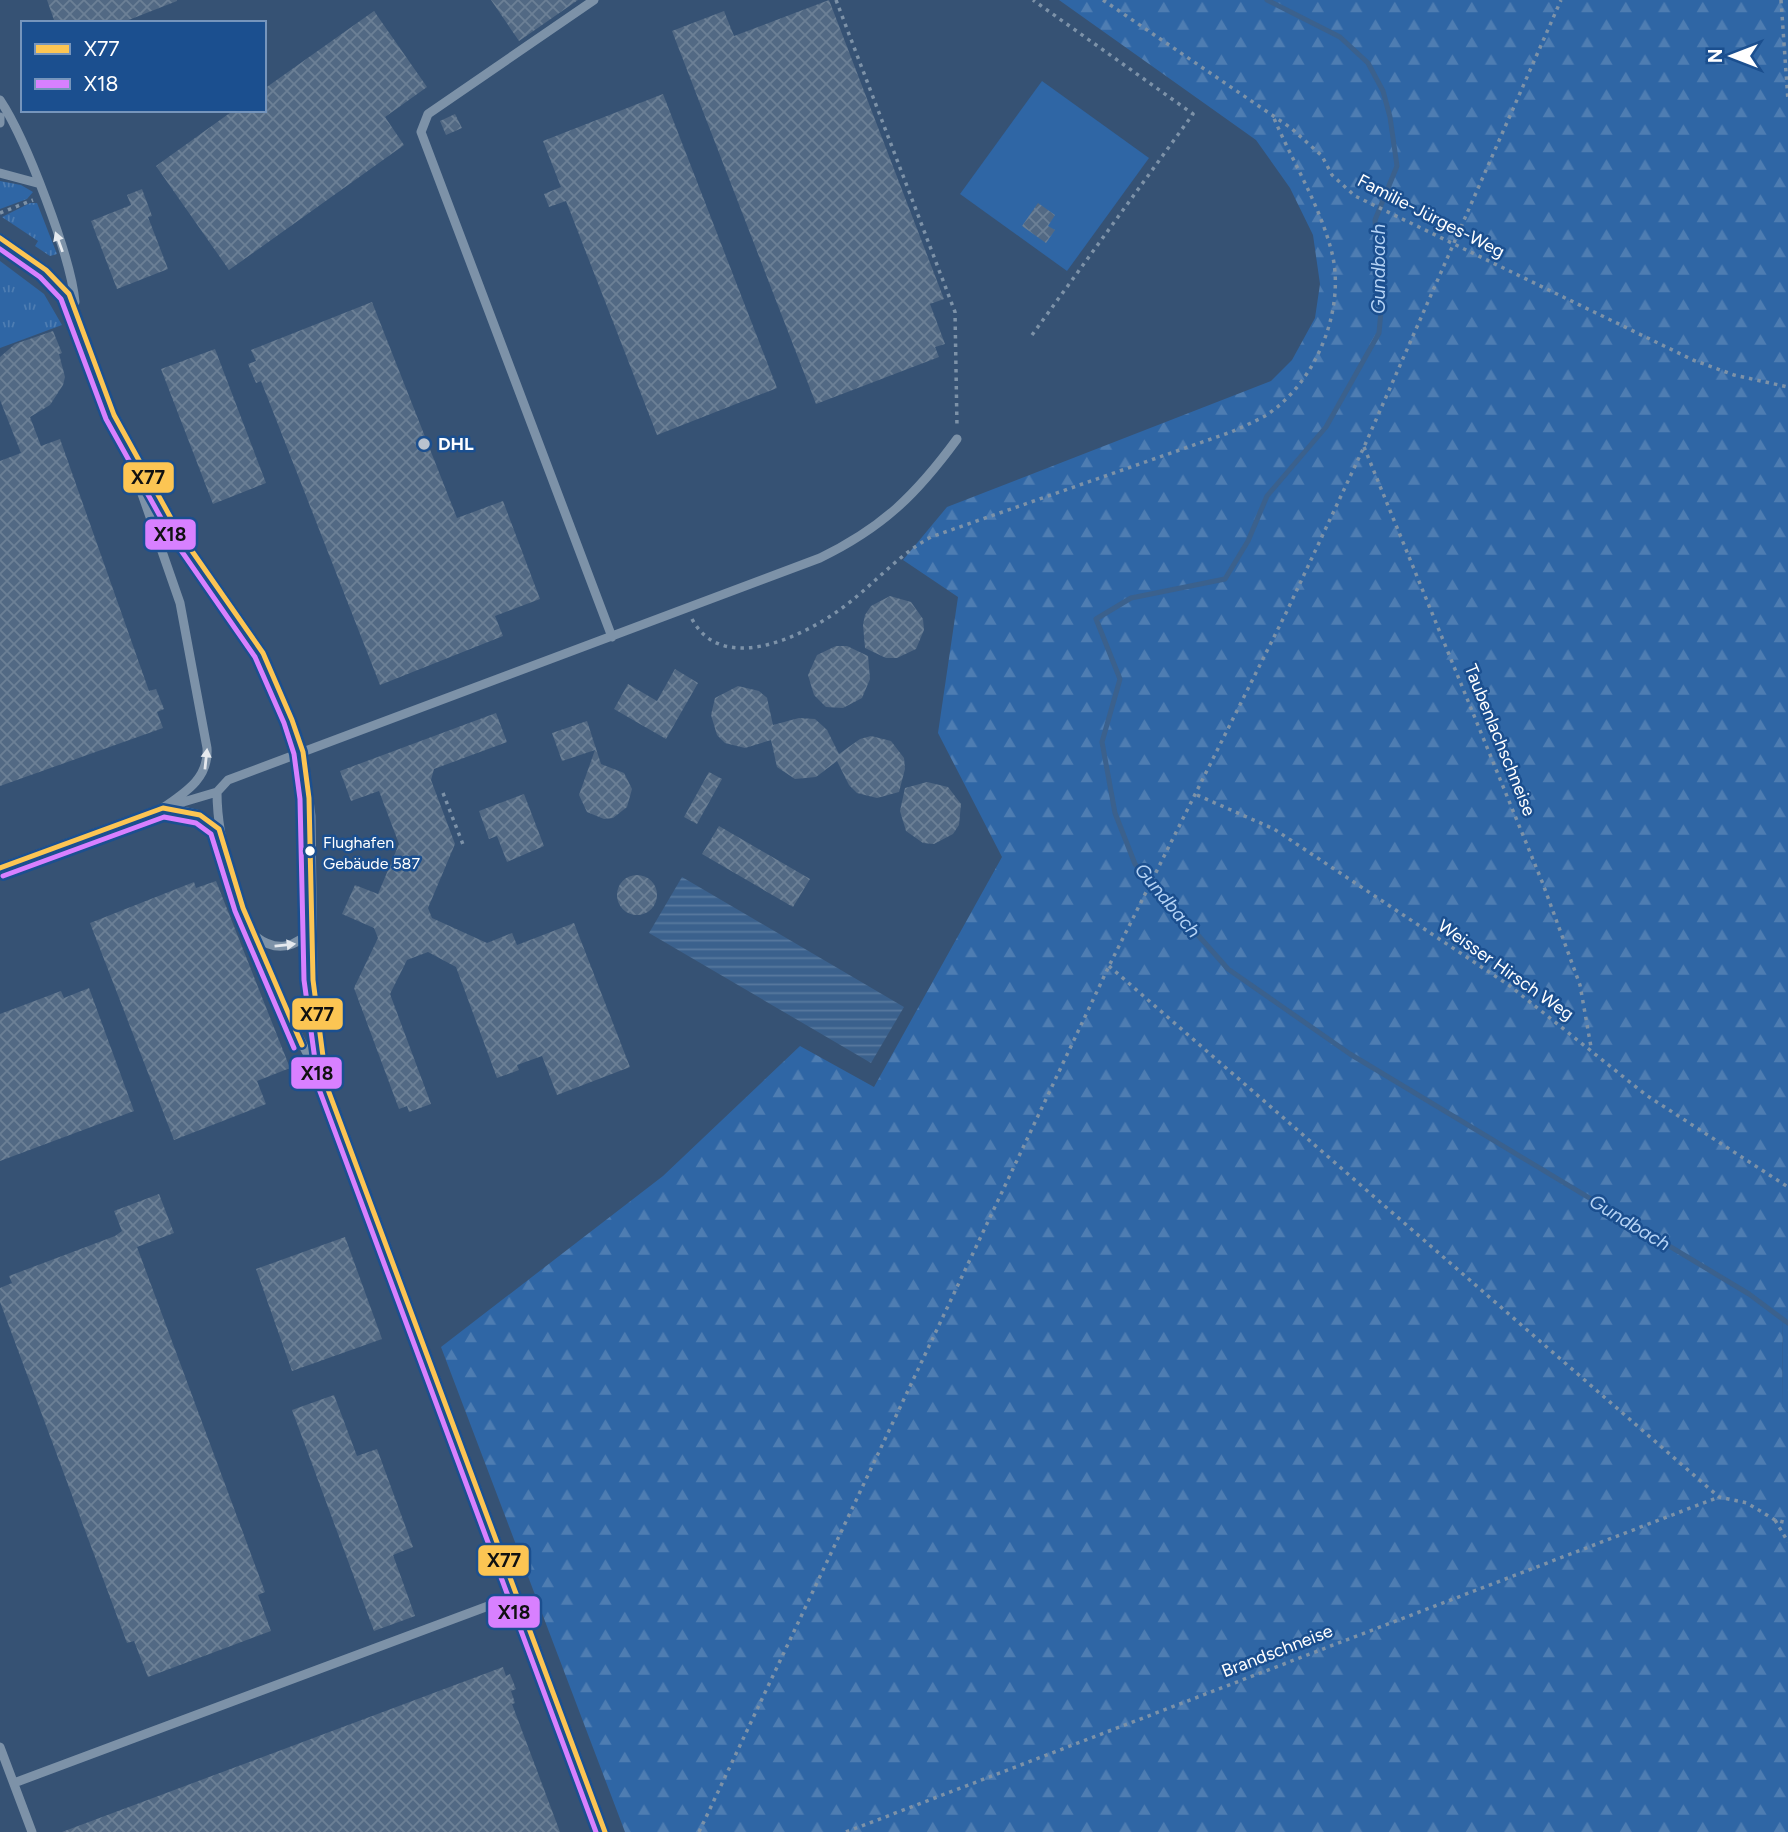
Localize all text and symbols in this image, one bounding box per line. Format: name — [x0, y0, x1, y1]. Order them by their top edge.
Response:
legend — [21, 21, 266, 112]
north arrow — [1697, 21, 1767, 91]
text: X77 — [84, 36, 119, 61]
text: N — [1704, 49, 1727, 63]
text: X18 — [84, 71, 118, 96]
street label: Familie-Jürges-Weg — [1354, 169, 1508, 263]
water label: Gundbach — [1367, 224, 1390, 314]
one-way arrow — [53, 231, 64, 252]
place label: DHL — [438, 433, 474, 455]
marker: DHL — [416, 436, 432, 452]
line badge: X77 — [122, 461, 175, 494]
text: X77 — [131, 466, 165, 489]
line badge: X18 — [144, 518, 197, 551]
text: X18 — [154, 523, 186, 546]
street label: Taubenlachschneise — [1459, 661, 1541, 819]
one-way arrow — [201, 747, 212, 769]
place label: Flughafen Gebäude 587 — [323, 833, 420, 873]
marker: Flughafen Gebäude 587 — [303, 844, 317, 858]
water label: Gundbach — [1130, 858, 1206, 943]
street label: Weisser Hirsch Weg — [1434, 915, 1578, 1025]
one-way arrow — [274, 939, 296, 950]
line badge: X77 — [291, 997, 344, 1031]
text: X77 — [300, 1003, 334, 1026]
line badge: X18 — [290, 1056, 343, 1090]
text: X18 — [301, 1062, 333, 1085]
water label: Gundbach — [1585, 1189, 1675, 1256]
line badge: X77 — [477, 1544, 530, 1577]
text: X77 — [487, 1549, 521, 1572]
line badge: X18 — [487, 1595, 541, 1629]
text: X18 — [498, 1601, 530, 1624]
street label: Brandschneise — [1218, 1620, 1336, 1682]

